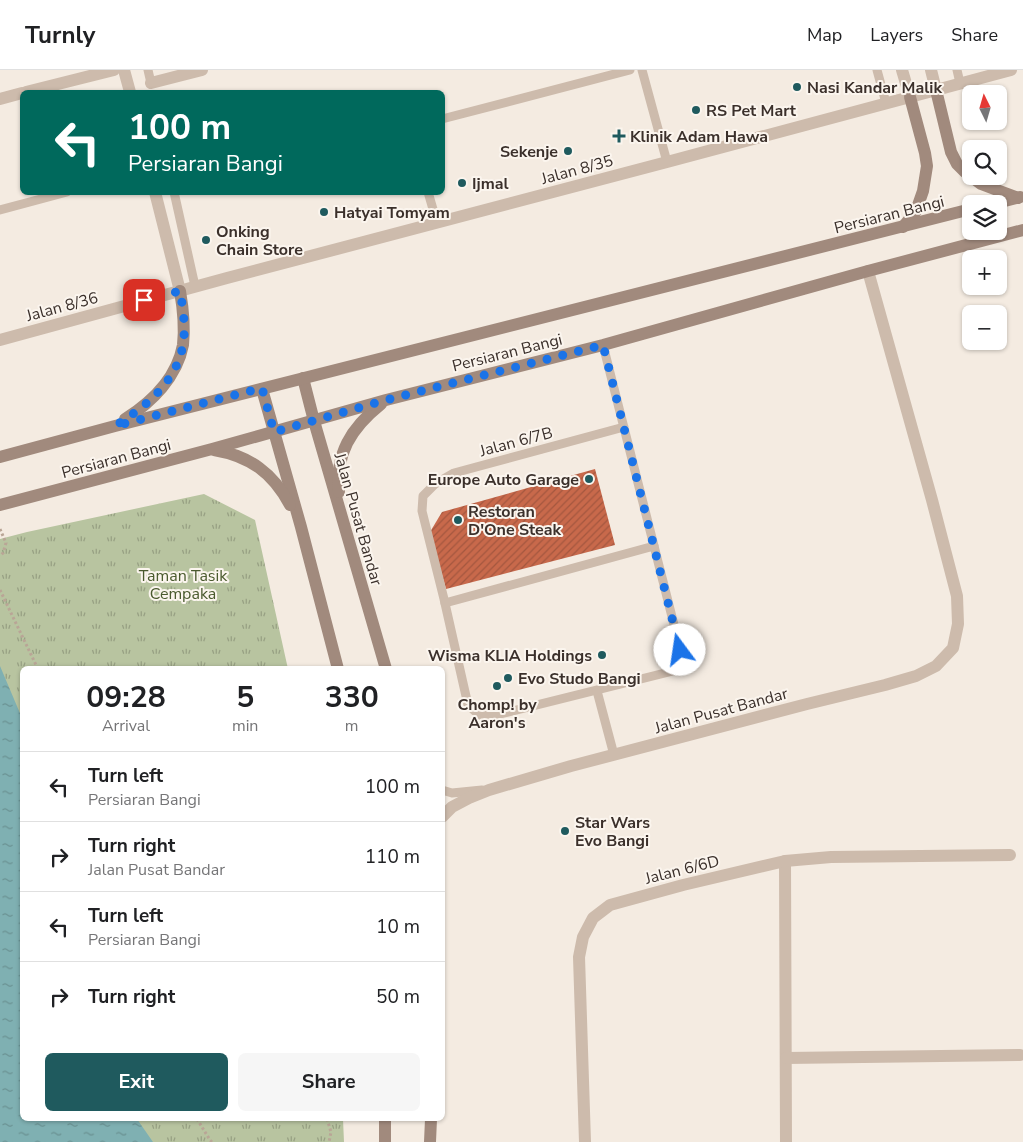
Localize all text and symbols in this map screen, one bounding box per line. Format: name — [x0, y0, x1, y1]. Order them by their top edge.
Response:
text: Turnly — [25, 19, 95, 51]
text: Map — [807, 23, 842, 47]
text: Layers — [870, 23, 923, 47]
text: Share — [951, 23, 998, 47]
place label: Nasi Kandar Malik — [807, 77, 942, 99]
marker: Nasi Kandar Malik — [791, 81, 803, 93]
north arrow — [962, 85, 1008, 130]
map controls — [962, 85, 1007, 350]
place label: RS Pet Mart — [706, 100, 797, 122]
text: 100 m — [128, 104, 231, 151]
marker: RS Pet Mart — [690, 104, 702, 116]
icon: left — [45, 110, 110, 175]
place label: Klinik Adam Hawa — [630, 126, 768, 148]
marker: Klinik Adam Hawa — [612, 129, 626, 143]
button: search — [962, 140, 1007, 185]
place label: Sekenje — [500, 141, 558, 163]
marker: Sekenje — [562, 145, 574, 157]
text: Persiaran Bangi — [128, 149, 283, 179]
street label: Jalan 8/35 — [538, 150, 616, 190]
place label: Ijmal — [472, 173, 509, 195]
marker: Ijmal — [456, 177, 468, 189]
street label: Persiaran Bangi — [832, 191, 947, 239]
button: layers — [962, 195, 1007, 240]
place label: Hatyai Tomyam — [334, 202, 450, 224]
marker: Hatyai Tomyam — [318, 206, 330, 218]
place label: Onking Chain Store — [216, 221, 303, 261]
marker: Onking Chain Store — [200, 234, 212, 246]
button: + — [962, 250, 1007, 295]
pin — [123, 279, 165, 321]
icon: arrive — [130, 286, 158, 314]
street label: Jalan 8/36 — [23, 287, 101, 327]
button: − — [962, 305, 1007, 350]
street label: Persiaran Bangi — [450, 329, 565, 377]
street label: Jalan 6/7B — [476, 422, 555, 463]
street label: Persiaran Bangi — [59, 434, 173, 484]
street label: Jalan Pusat Bandar — [328, 449, 388, 588]
place label: Europe Auto Garage — [428, 469, 579, 491]
marker: Europe Auto Garage — [583, 473, 595, 485]
place label: Restoran D'One Steak — [468, 501, 561, 541]
marker: Restoran D'One Steak — [452, 514, 464, 526]
park label: Taman Tasik Cempaka — [139, 565, 228, 605]
position arrow — [653, 623, 705, 675]
place label: Wisma KLIA Holdings — [428, 645, 592, 667]
marker: Wisma KLIA Holdings — [596, 649, 608, 661]
place label: Evo Studo Bangi — [518, 668, 641, 690]
marker: Evo Studo Bangi — [502, 672, 514, 684]
text: 09:28 — [86, 677, 166, 718]
text: 5 — [236, 677, 254, 718]
text: 330 — [325, 677, 379, 718]
marker: Chomp! by Aaron's — [491, 680, 503, 692]
street label: Jalan Pusat Bandar — [651, 683, 790, 740]
place label: Chomp! by Aaron's — [457, 694, 537, 734]
text: Arrival — [102, 715, 150, 737]
text: min — [232, 715, 258, 737]
text: m — [345, 715, 359, 737]
text: Turn left — [88, 763, 163, 789]
icon: left — [45, 773, 73, 801]
text: 100 m — [365, 774, 420, 800]
text: Persiaran Bangi — [88, 789, 201, 811]
place label: Star Wars Evo Bangi — [575, 812, 650, 852]
marker: Star Wars Evo Bangi — [559, 825, 571, 837]
text: Turn right — [88, 833, 175, 859]
icon: right — [45, 843, 73, 871]
text: 110 m — [365, 844, 420, 870]
street label: Jalan 6/6D — [642, 850, 722, 890]
text: Jalan Pusat Bandar — [88, 859, 225, 881]
text: Turn left — [88, 903, 163, 929]
icon: left — [45, 913, 73, 941]
text: 10 m — [376, 914, 420, 940]
text: Persiaran Bangi — [88, 929, 201, 951]
icon: right — [45, 983, 73, 1011]
text: Turn right — [88, 984, 175, 1010]
text: 50 m — [376, 984, 420, 1010]
button: Exit — [45, 1053, 228, 1111]
button: Share — [238, 1053, 420, 1111]

